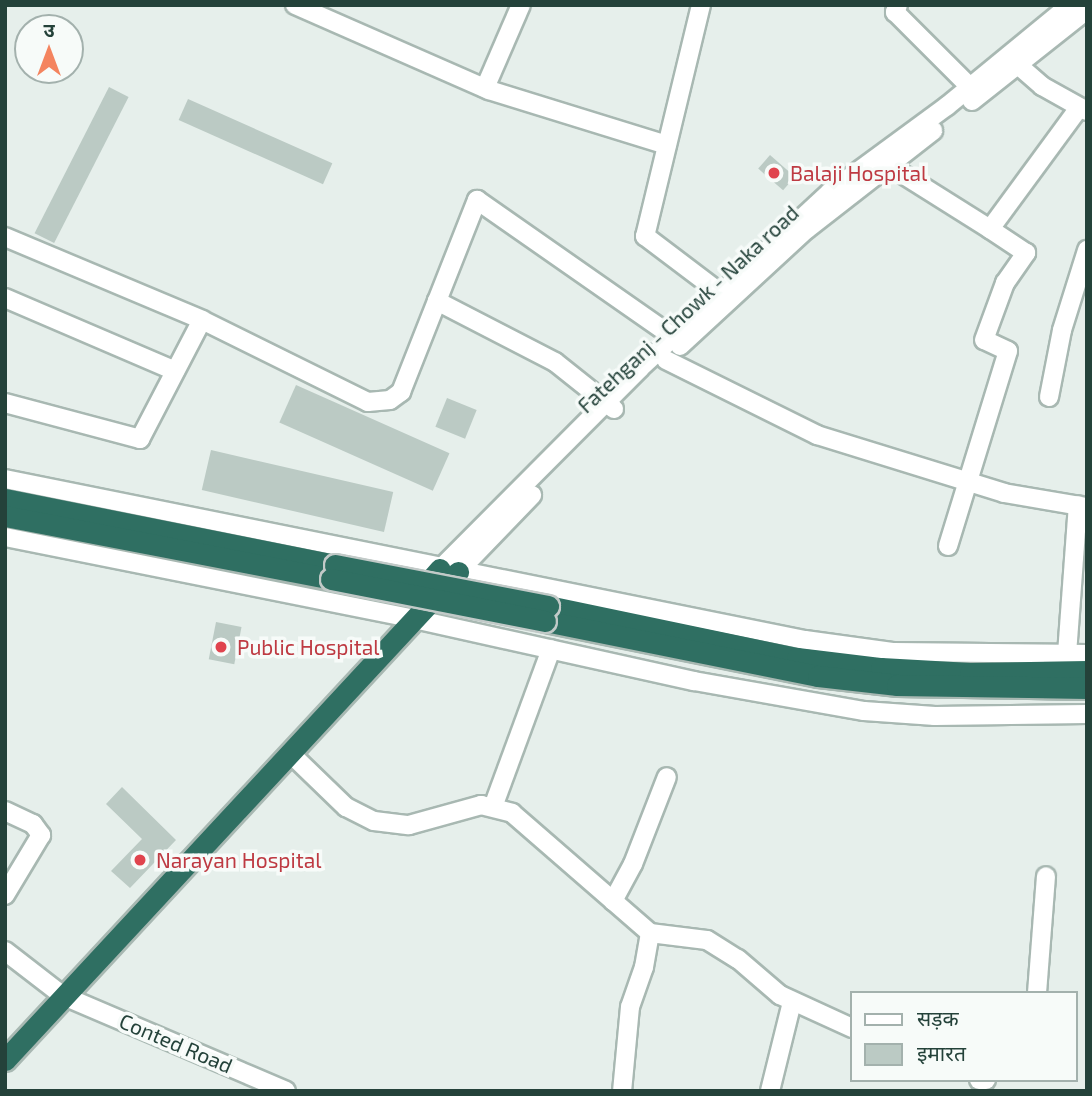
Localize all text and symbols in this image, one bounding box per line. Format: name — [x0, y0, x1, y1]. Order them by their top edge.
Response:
north arrow — [14, 14, 84, 84]
text: उ — [43, 18, 55, 41]
place label: Balaji Hospital — [790, 160, 927, 186]
marker: Balaji Hospital — [764, 163, 784, 183]
street label: Fatehganj - Chowk - Naka road — [572, 200, 804, 418]
place label: Public Hospital — [237, 634, 380, 660]
marker: Public Hospital — [211, 637, 231, 657]
place label: Narayan Hospital — [156, 847, 321, 873]
marker: Narayan Hospital — [130, 850, 150, 870]
legend — [850, 991, 1078, 1082]
text: सड़क — [917, 1005, 959, 1030]
street label: Conted Road — [116, 1008, 236, 1078]
text: इमारत — [917, 1040, 966, 1065]

